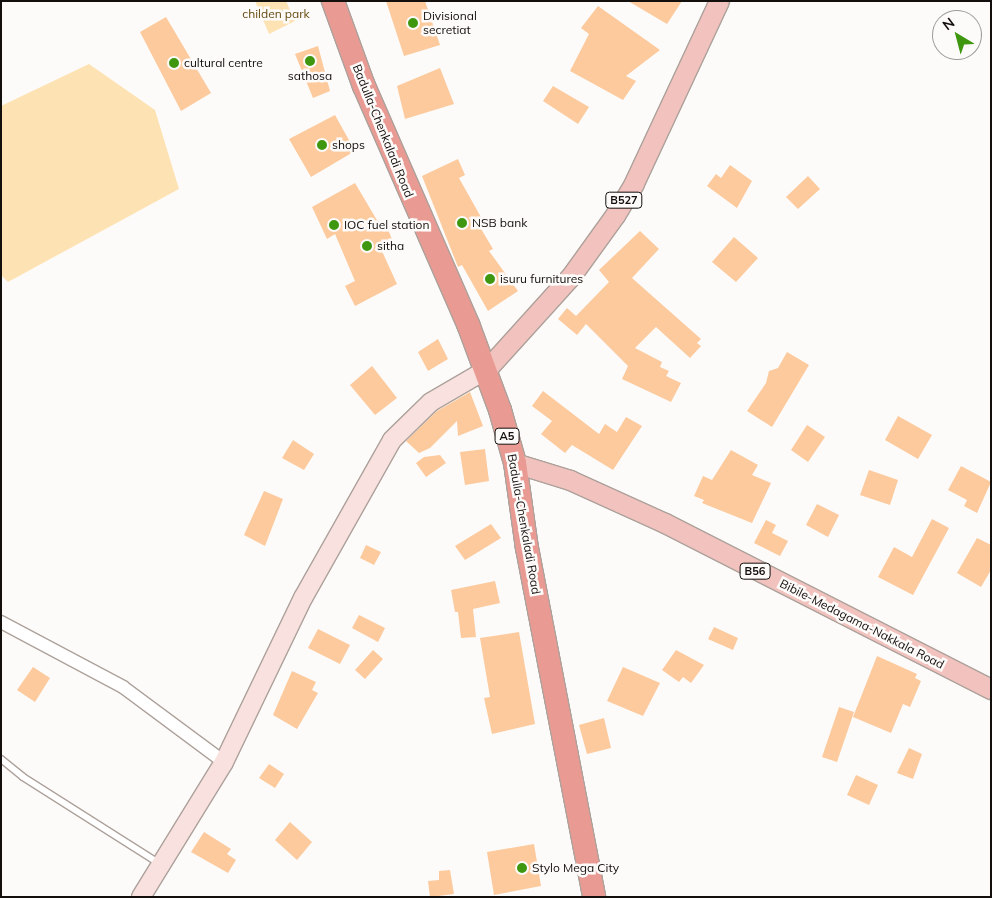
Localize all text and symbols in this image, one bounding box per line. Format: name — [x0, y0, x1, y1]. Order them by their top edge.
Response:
park label: childen park — [242, 7, 310, 21]
place label: Divisional secretiat — [423, 9, 477, 37]
north arrow — [932, 10, 982, 60]
text: N — [939, 13, 958, 34]
marker: Divisional secretiat — [407, 17, 419, 29]
marker: sathosa — [304, 55, 316, 67]
place label: cultural centre — [184, 56, 263, 70]
marker: cultural centre — [168, 57, 180, 69]
street label: Badulla-Chenkaladi Road — [350, 62, 416, 200]
place label: sathosa — [288, 69, 332, 83]
place label: shops — [332, 138, 365, 152]
marker: shops — [316, 139, 328, 151]
road number: B527 — [605, 192, 643, 208]
place label: NSB bank — [472, 216, 527, 230]
marker: NSB bank — [456, 217, 468, 229]
place label: IOC fuel station — [344, 218, 429, 232]
marker: IOC fuel station — [328, 219, 340, 231]
place label: sitha — [377, 239, 404, 253]
marker: sitha — [361, 240, 373, 252]
place label: isuru furnitures — [500, 272, 583, 286]
marker: isuru furnitures — [484, 273, 496, 285]
road number: A5 — [494, 428, 520, 444]
street label: Badulla-Chenkaladi Road — [505, 453, 543, 595]
road number: B56 — [739, 562, 771, 580]
street label: Bibile-Medagama-Nakkala Road — [777, 576, 947, 672]
place label: Stylo Mega City — [532, 861, 619, 875]
marker: Stylo Mega City — [516, 862, 528, 874]

